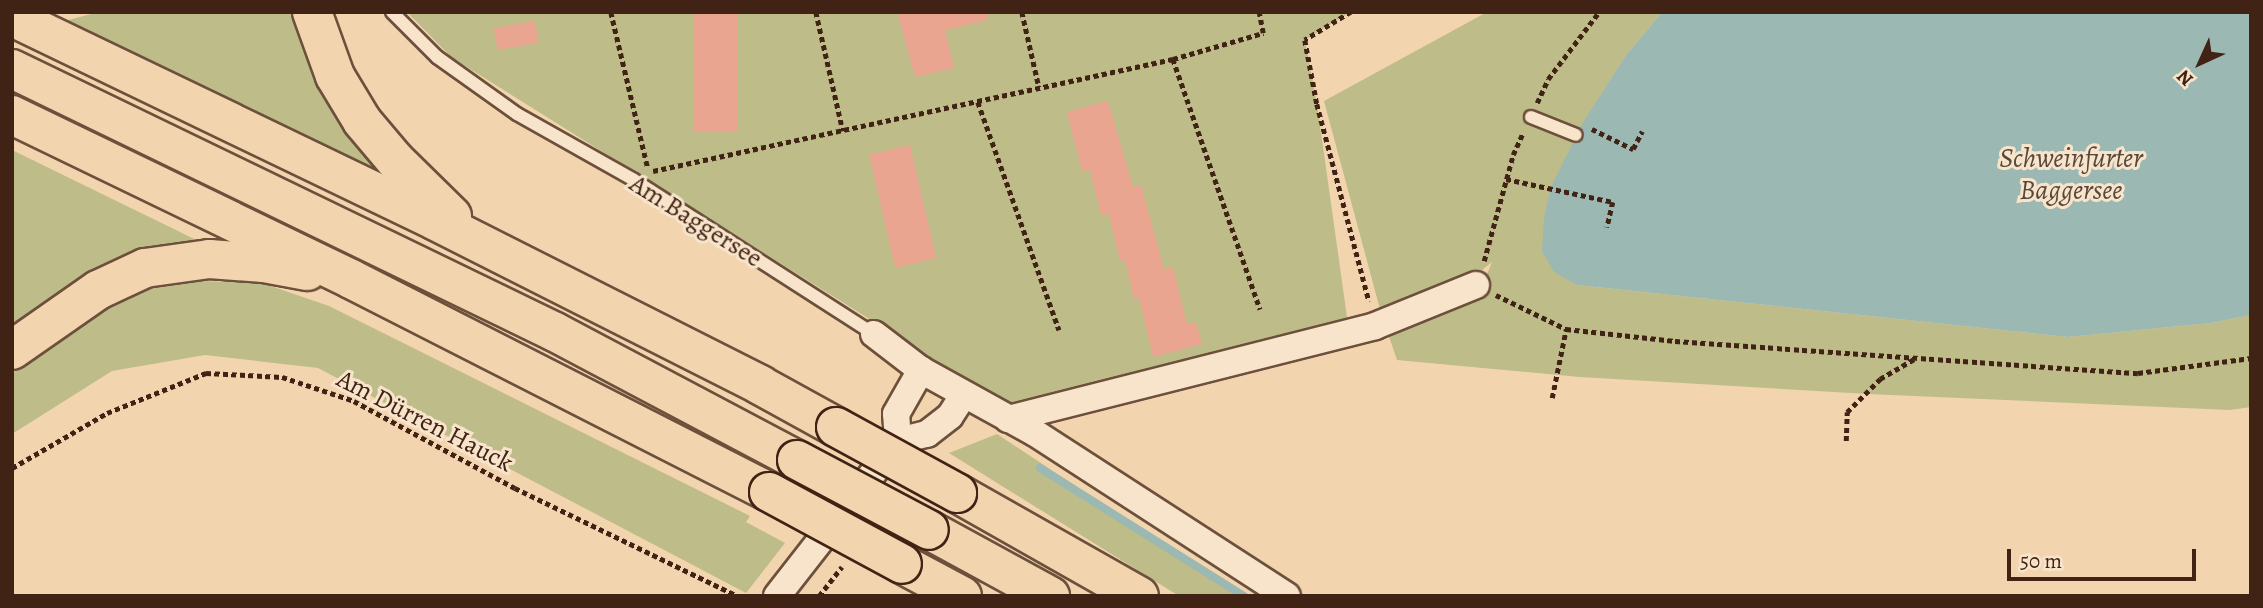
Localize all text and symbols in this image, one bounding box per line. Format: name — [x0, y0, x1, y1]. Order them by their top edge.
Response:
north arrow — [2165, 28, 2235, 98]
text: N — [2171, 64, 2199, 92]
water label: Schweinfurter Baggersee — [1999, 141, 2143, 207]
street label: Am Baggersee — [624, 168, 768, 274]
street label: Am Dürren Hauck — [332, 363, 518, 479]
scale bar — [2011, 534, 2200, 578]
text: 50 m — [2020, 547, 2062, 575]

